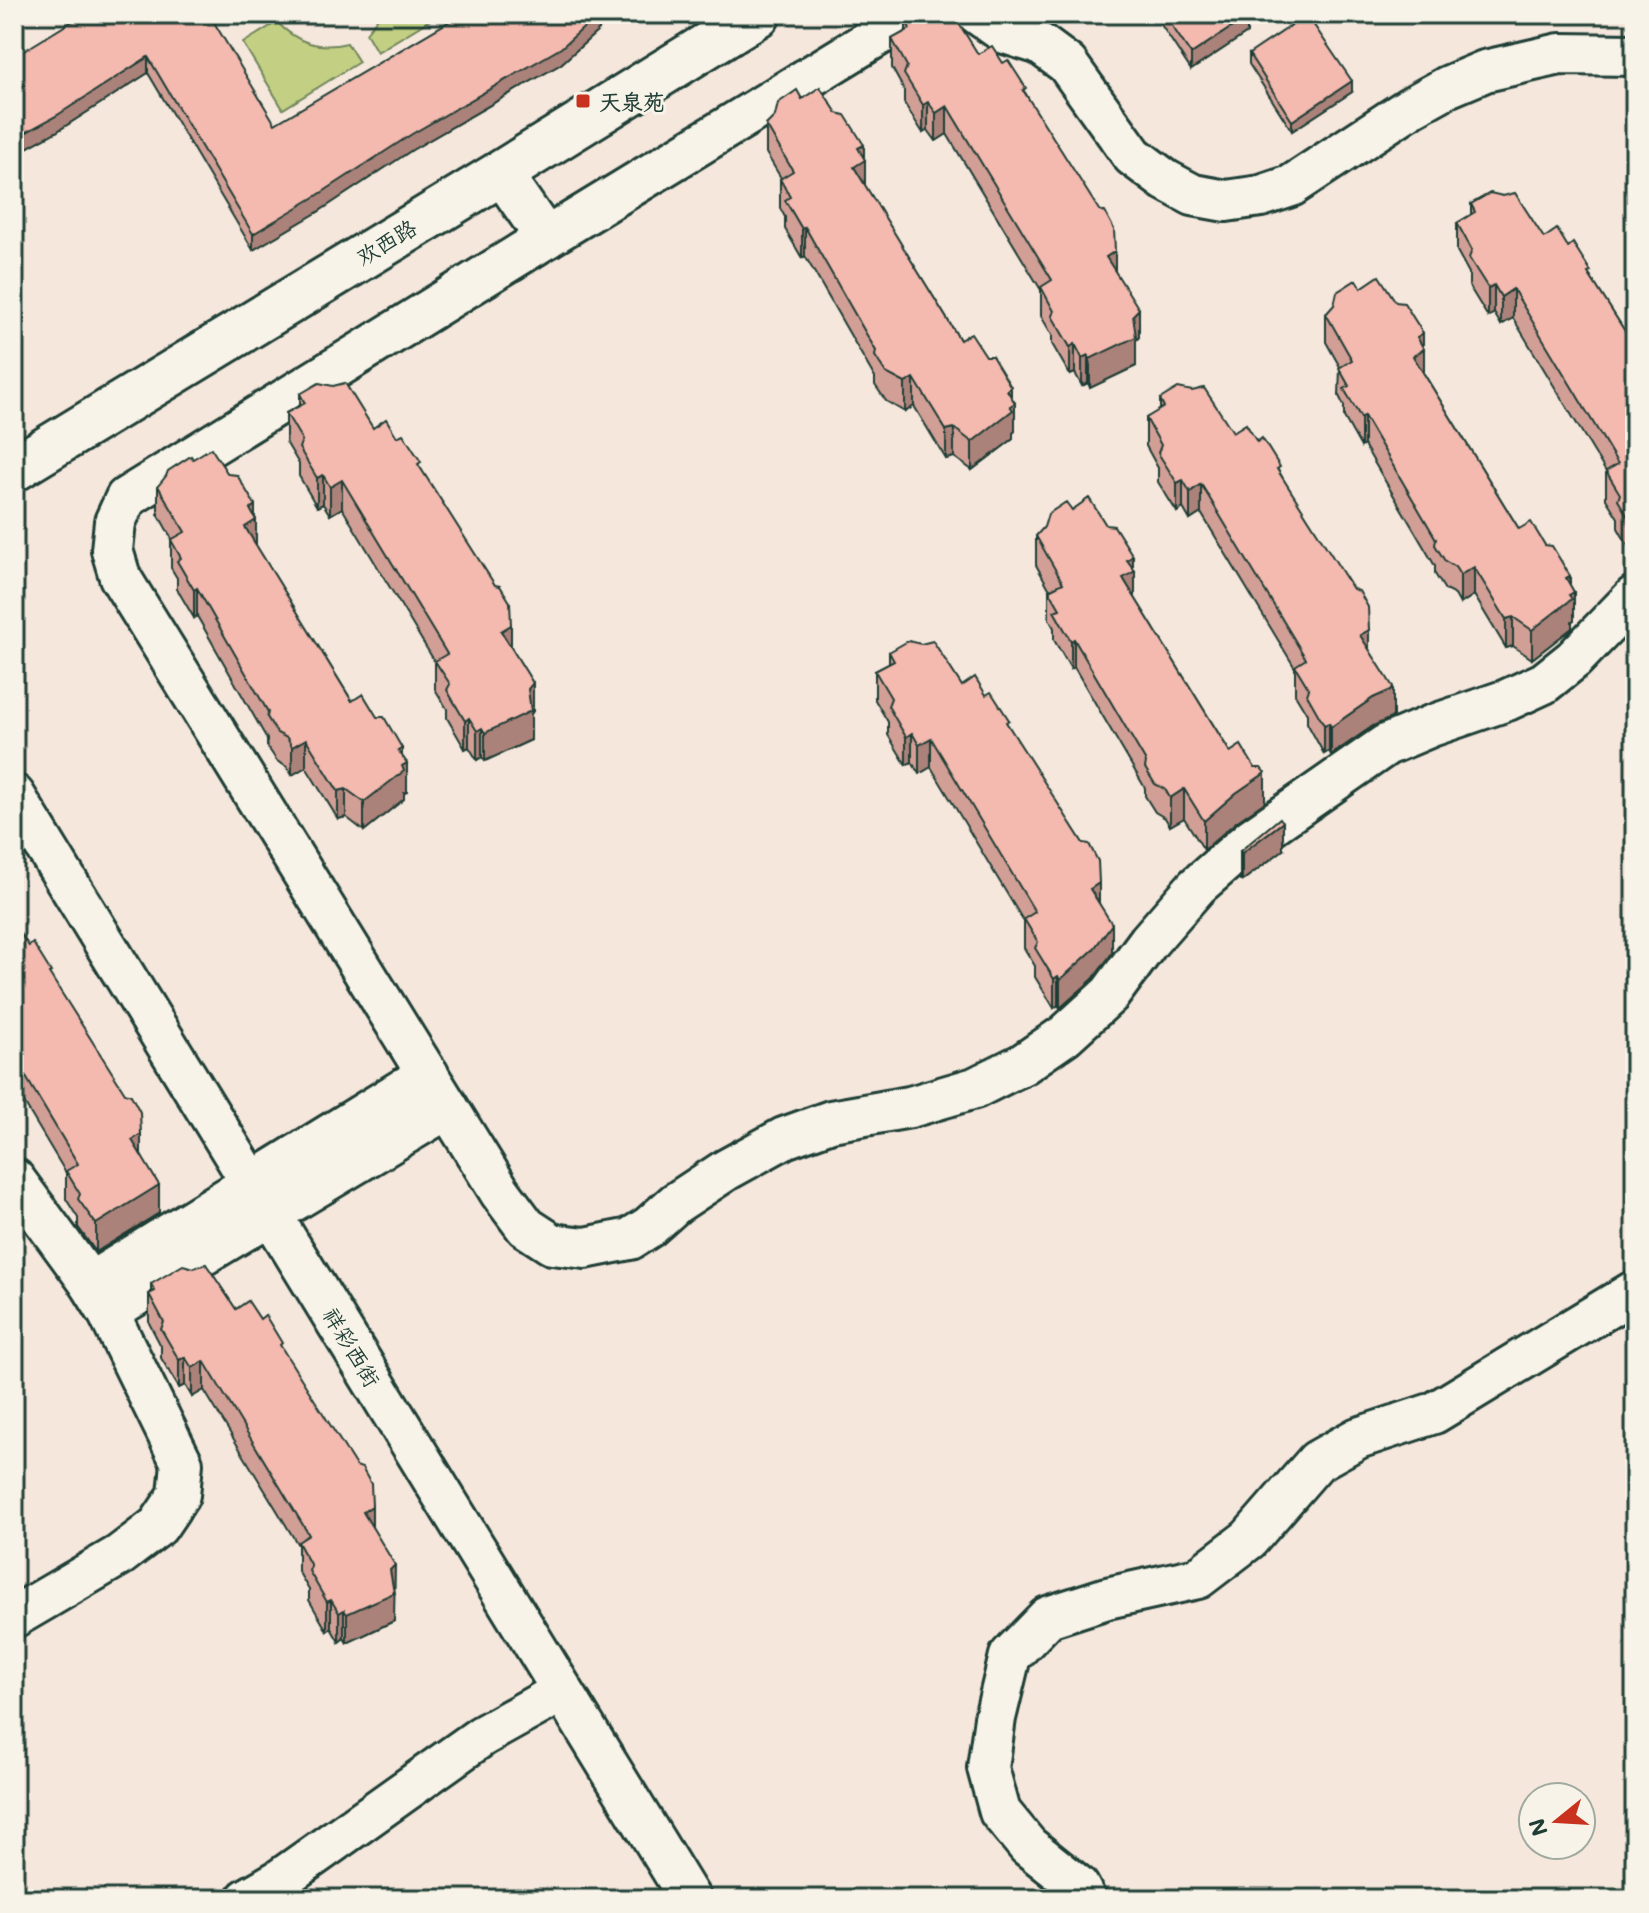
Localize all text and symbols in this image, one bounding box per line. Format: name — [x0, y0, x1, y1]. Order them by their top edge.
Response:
place label: 天泉苑 — [599, 87, 665, 116]
marker: 天泉苑 — [574, 92, 592, 110]
street label: 欢西路 — [350, 213, 422, 271]
street label: 祥彩西街 — [317, 1302, 387, 1392]
north arrow — [1517, 1781, 1597, 1861]
text: N — [1521, 1815, 1554, 1840]

